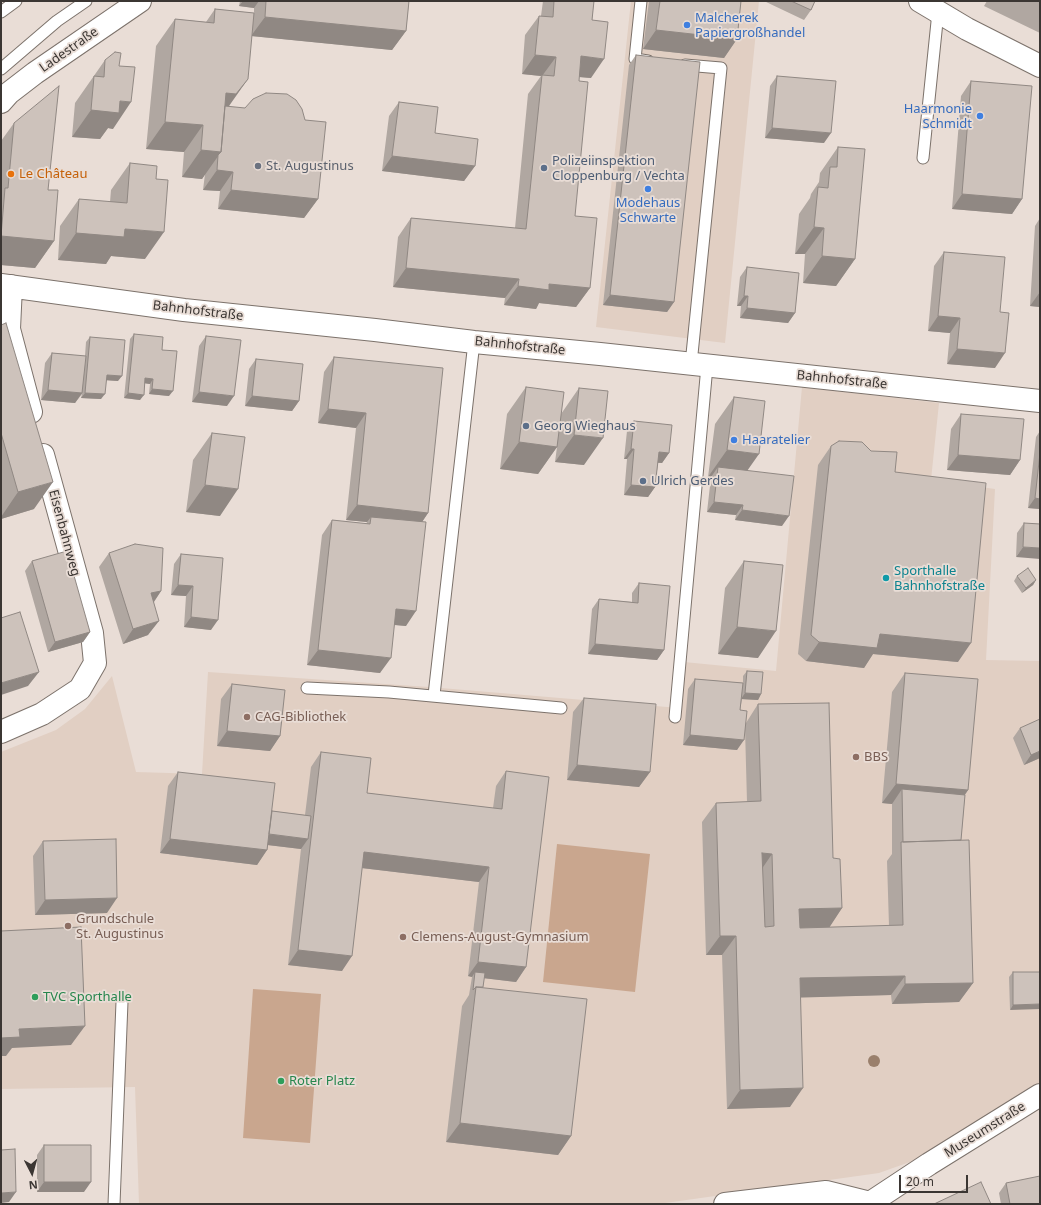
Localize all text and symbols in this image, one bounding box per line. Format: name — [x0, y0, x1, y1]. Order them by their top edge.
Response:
place label: Malcherek Papiergroßhandel — [695, 10, 805, 41]
marker: Malcherek Papiergroßhandel — [682, 20, 692, 30]
street label: Ladestraße — [37, 24, 101, 76]
place label: Haarmonie Schmidt — [904, 101, 972, 132]
marker: Haarmonie Schmidt — [975, 111, 985, 121]
place label: Polizeiinspektion Cloppenburg / Vechta — [552, 153, 685, 184]
place label: St. Augustinus — [266, 158, 354, 174]
marker: St. Augustinus — [253, 161, 263, 171]
marker: Polizeiinspektion Cloppenburg / Vechta — [539, 163, 549, 173]
place label: Le Château — [19, 166, 87, 182]
marker: Le Château — [6, 169, 16, 179]
marker: Modehaus Schwarte — [643, 184, 653, 194]
place label: Modehaus Schwarte — [616, 195, 680, 226]
street label: Bahnhofstraße — [152, 298, 244, 324]
street label: Bahnhofstraße — [474, 333, 566, 359]
street label: Bahnhofstraße — [796, 367, 888, 393]
place label: Georg Wieghaus — [534, 418, 636, 434]
marker: Georg Wieghaus — [521, 421, 531, 431]
place label: Haaratelier — [742, 432, 810, 448]
marker: Haaratelier — [729, 435, 739, 445]
place label: Ulrich Gerdes — [651, 473, 734, 489]
marker: Ulrich Gerdes — [638, 476, 648, 486]
street label: Eisenbahnweg — [45, 488, 83, 578]
place label: Sporthalle Bahnhofstraße — [894, 563, 985, 594]
marker: Sporthalle Bahnhofstraße — [881, 573, 891, 583]
place label: CAG-Bibliothek — [255, 709, 346, 725]
marker: CAG-Bibliothek — [242, 712, 252, 722]
place label: BBS — [864, 749, 888, 765]
marker: BBS — [851, 752, 861, 762]
place label: Grundschule St. Augustinus — [76, 911, 164, 942]
marker: Grundschule St. Augustinus — [63, 921, 73, 931]
place label: Clemens-August-Gymnasium — [411, 929, 589, 945]
marker: Clemens-August-Gymnasium — [398, 932, 408, 942]
place label: TVC Sporthalle — [43, 989, 132, 1005]
marker: TVC Sporthalle — [30, 992, 40, 1002]
place label: Roter Platz — [289, 1073, 355, 1089]
marker: Roter Platz — [276, 1076, 286, 1086]
street label: Museumstraße — [942, 1099, 1028, 1161]
north arrow — [12, 1153, 52, 1193]
scale bar — [901, 1167, 970, 1193]
text: 20 m — [906, 1173, 934, 1190]
text: N — [28, 1178, 39, 1193]

